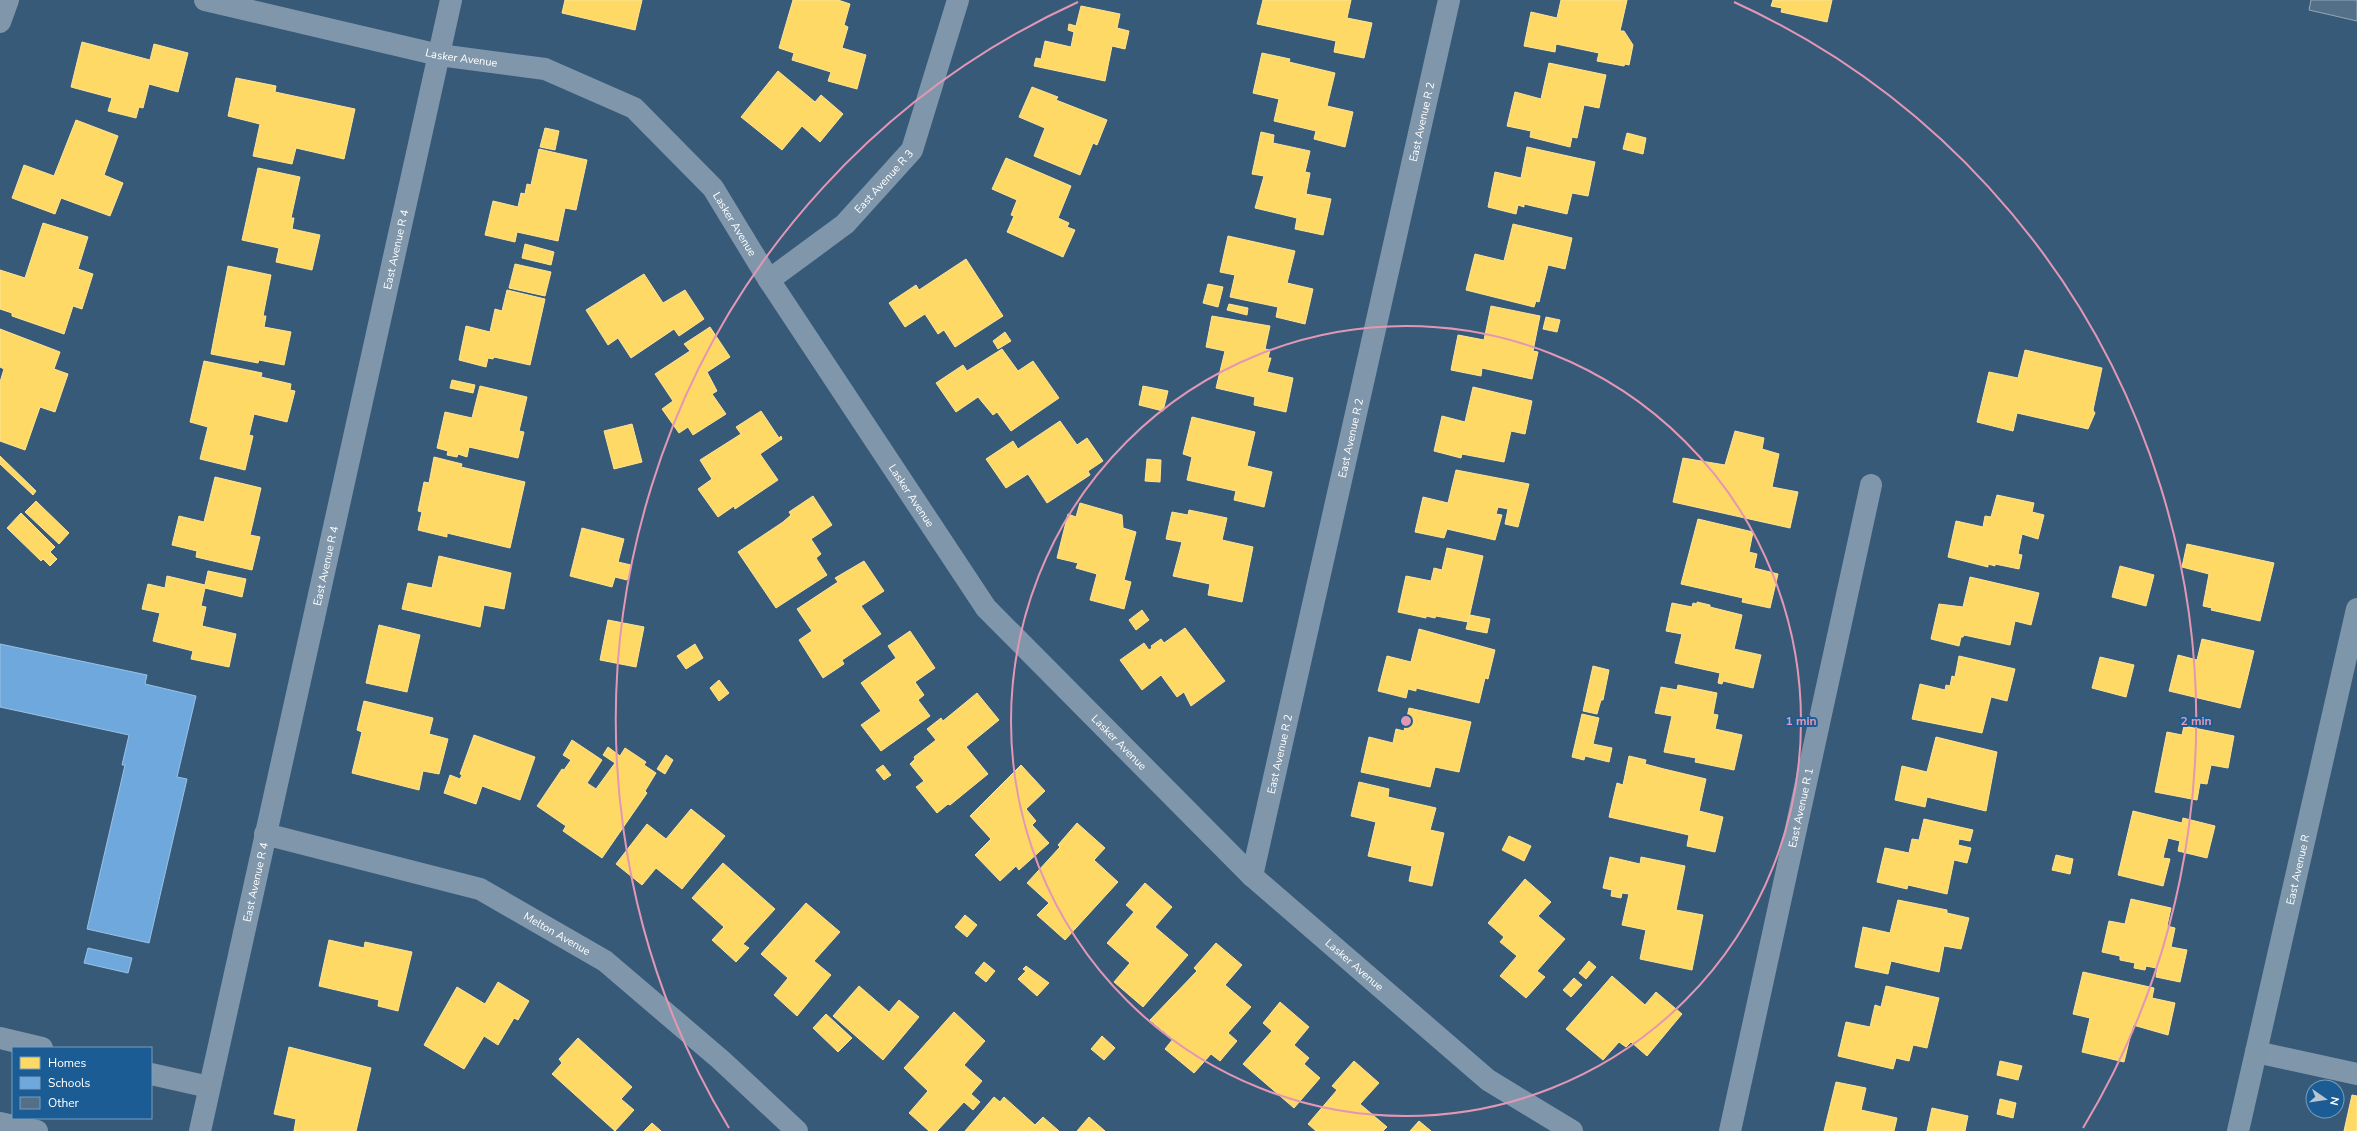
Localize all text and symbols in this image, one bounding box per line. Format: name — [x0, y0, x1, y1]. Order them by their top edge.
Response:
street label: Lasker Avenue — [424, 45, 499, 70]
street label: East Avenue R 2 — [1405, 81, 1438, 163]
street label: East Avenue R 3 — [851, 146, 916, 216]
street label: Lasker Avenue — [710, 189, 760, 259]
street label: East Avenue R 4 — [380, 208, 412, 291]
street label: East Avenue R 2 — [1334, 397, 1367, 479]
street label: Lasker Avenue — [885, 461, 938, 530]
street label: East Avenue R 4 — [309, 524, 342, 607]
street label: Lasker Avenue — [1088, 711, 1150, 773]
street label: East Avenue R 2 — [1263, 713, 1296, 795]
text: 1 min — [1785, 713, 1817, 729]
text: 2 min — [2180, 713, 2212, 729]
centre of rings — [1399, 714, 1413, 728]
street label: East Avenue R 1 — [1785, 766, 1817, 849]
street label: East Avenue R — [2282, 832, 2313, 906]
street label: East Avenue R 4 — [239, 840, 271, 923]
street label: Melton Avenue — [521, 908, 594, 959]
street label: Lasker Avenue — [1322, 935, 1387, 994]
legend — [12, 1047, 152, 1119]
text: Homes — [48, 1055, 86, 1071]
text: Schools — [48, 1075, 91, 1091]
north arrow — [2305, 1079, 2345, 1119]
text: Other — [48, 1095, 80, 1111]
text: N — [2326, 1095, 2342, 1107]

